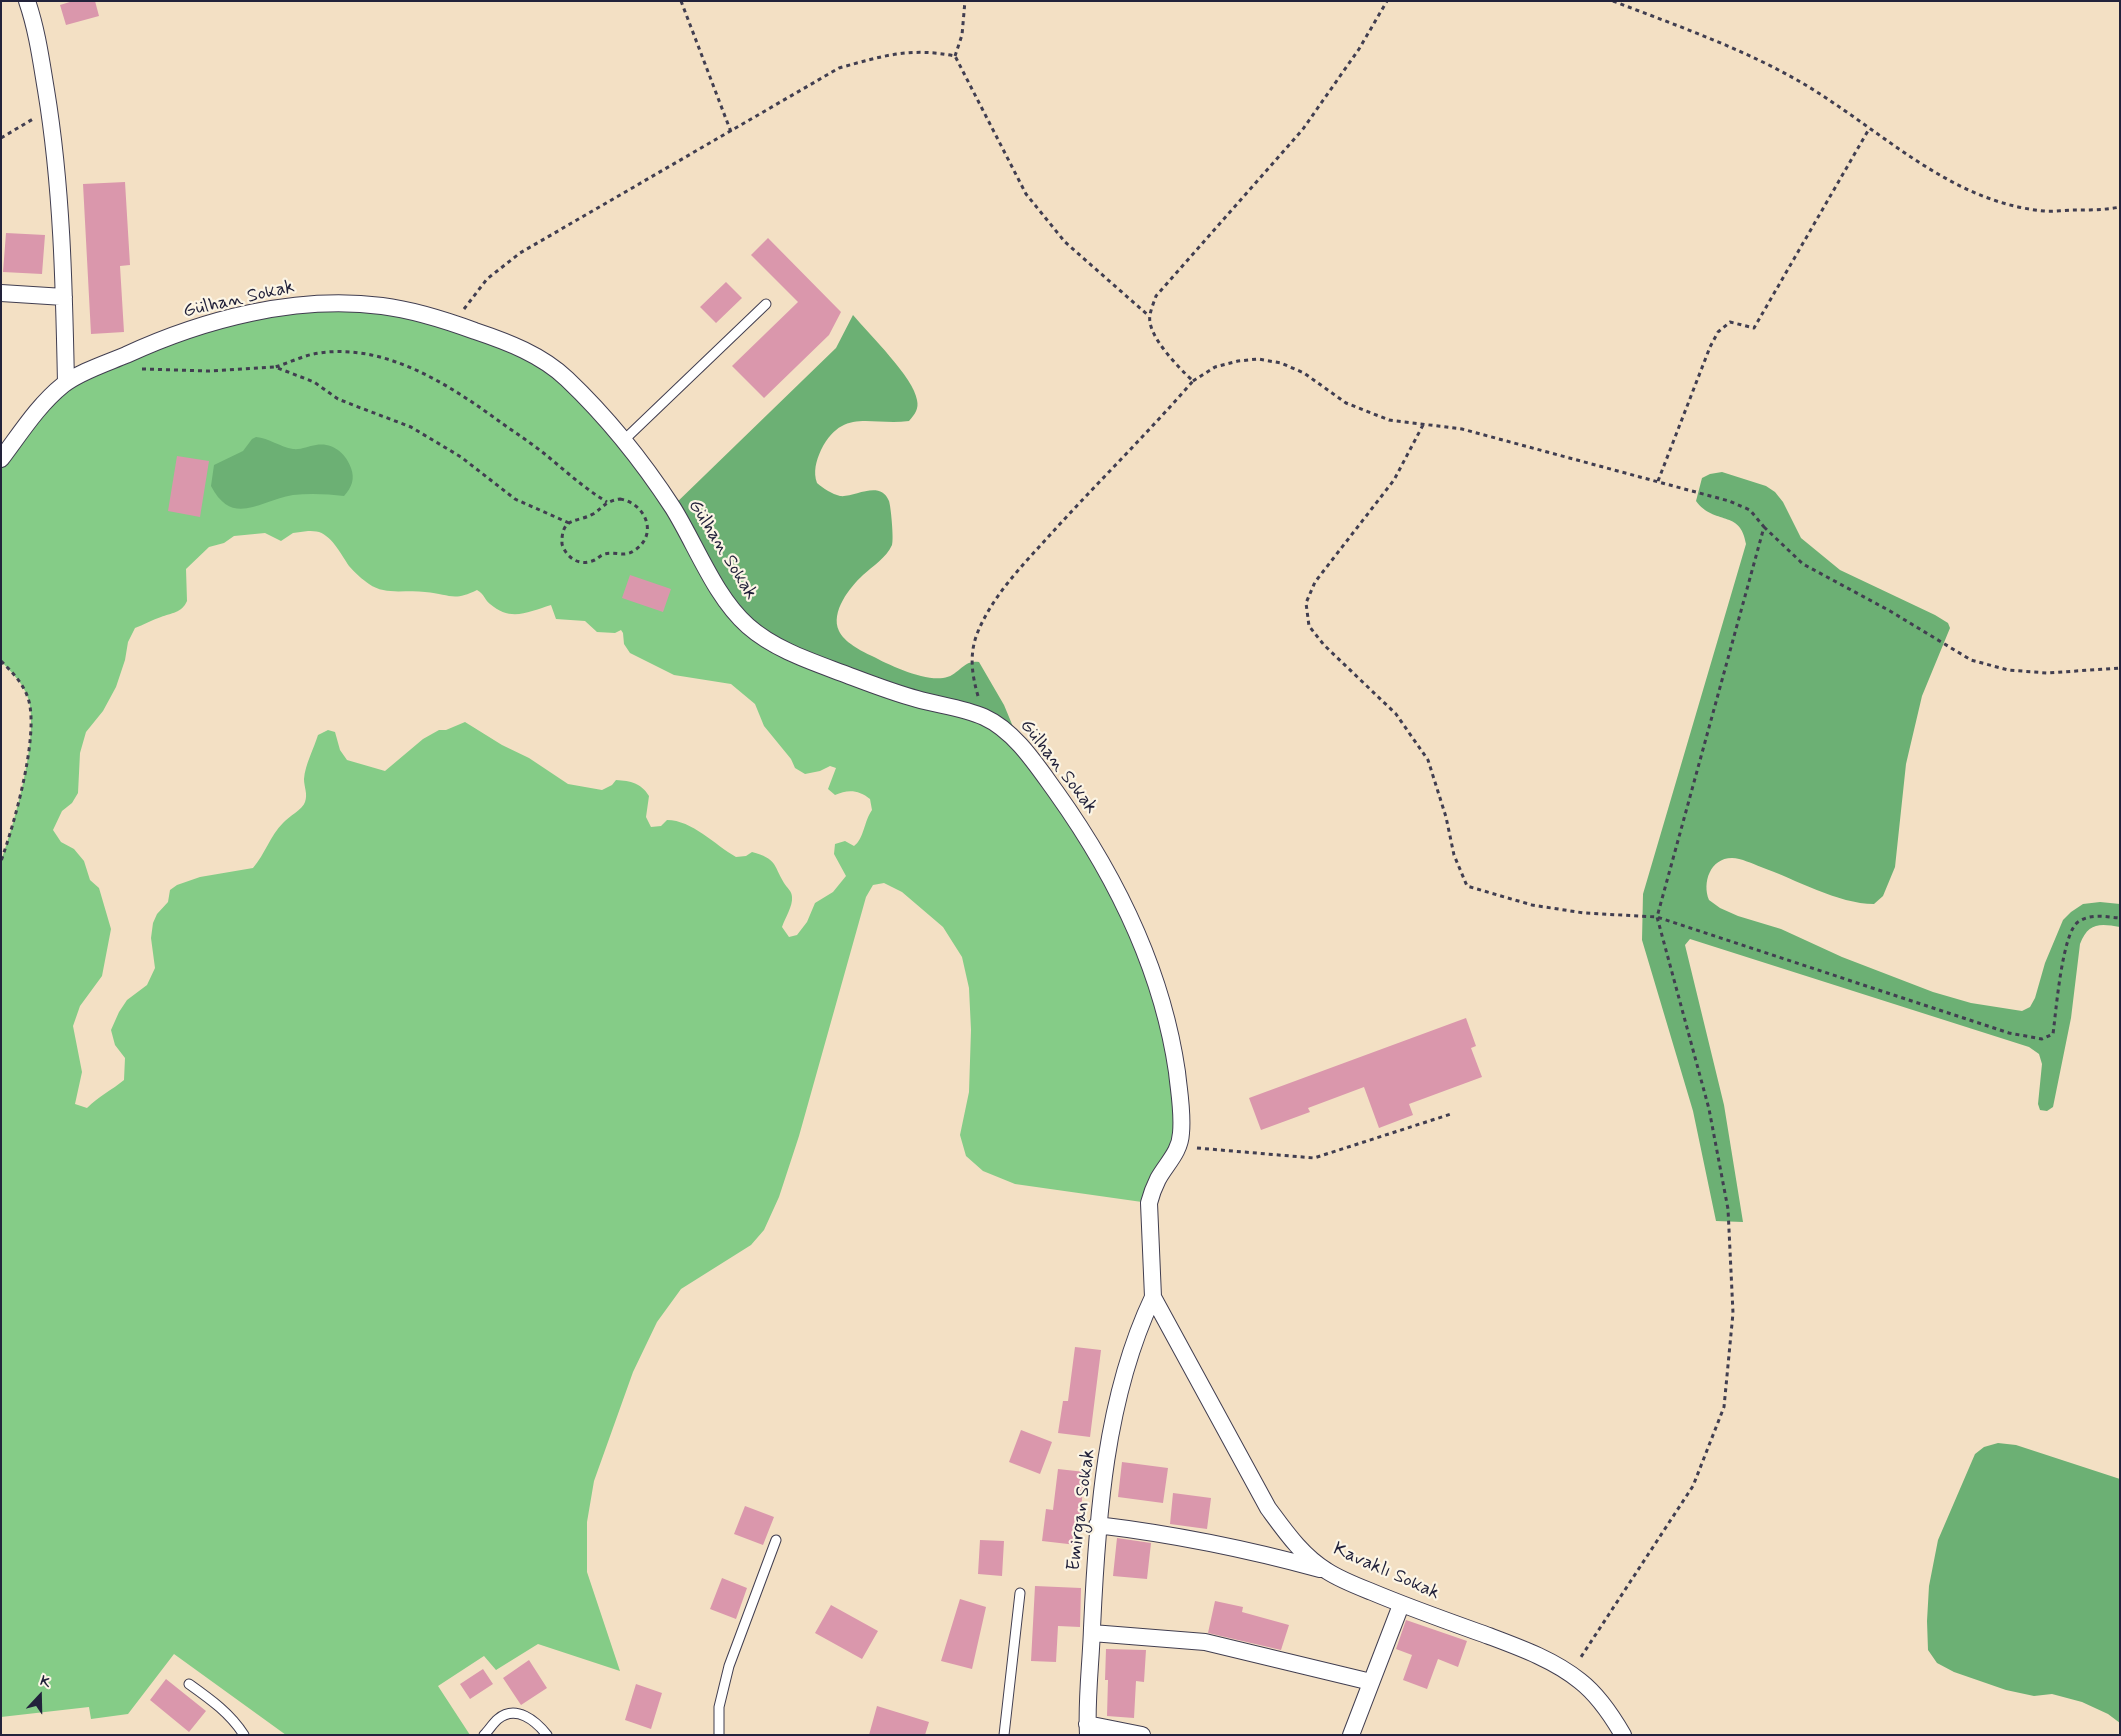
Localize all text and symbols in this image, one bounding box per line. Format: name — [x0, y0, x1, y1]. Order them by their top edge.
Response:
street label: Gülhan Sokak — [181, 276, 297, 324]
street label: Gülhan Sokak — [682, 496, 762, 604]
street label: Gülhan Sokak — [1014, 715, 1102, 819]
street label: Emirgan Sokak — [1063, 1448, 1101, 1572]
street label: Kavaklı Sokak — [1329, 1538, 1443, 1606]
north arrow — [15, 1671, 65, 1721]
text: K — [38, 1672, 53, 1692]

